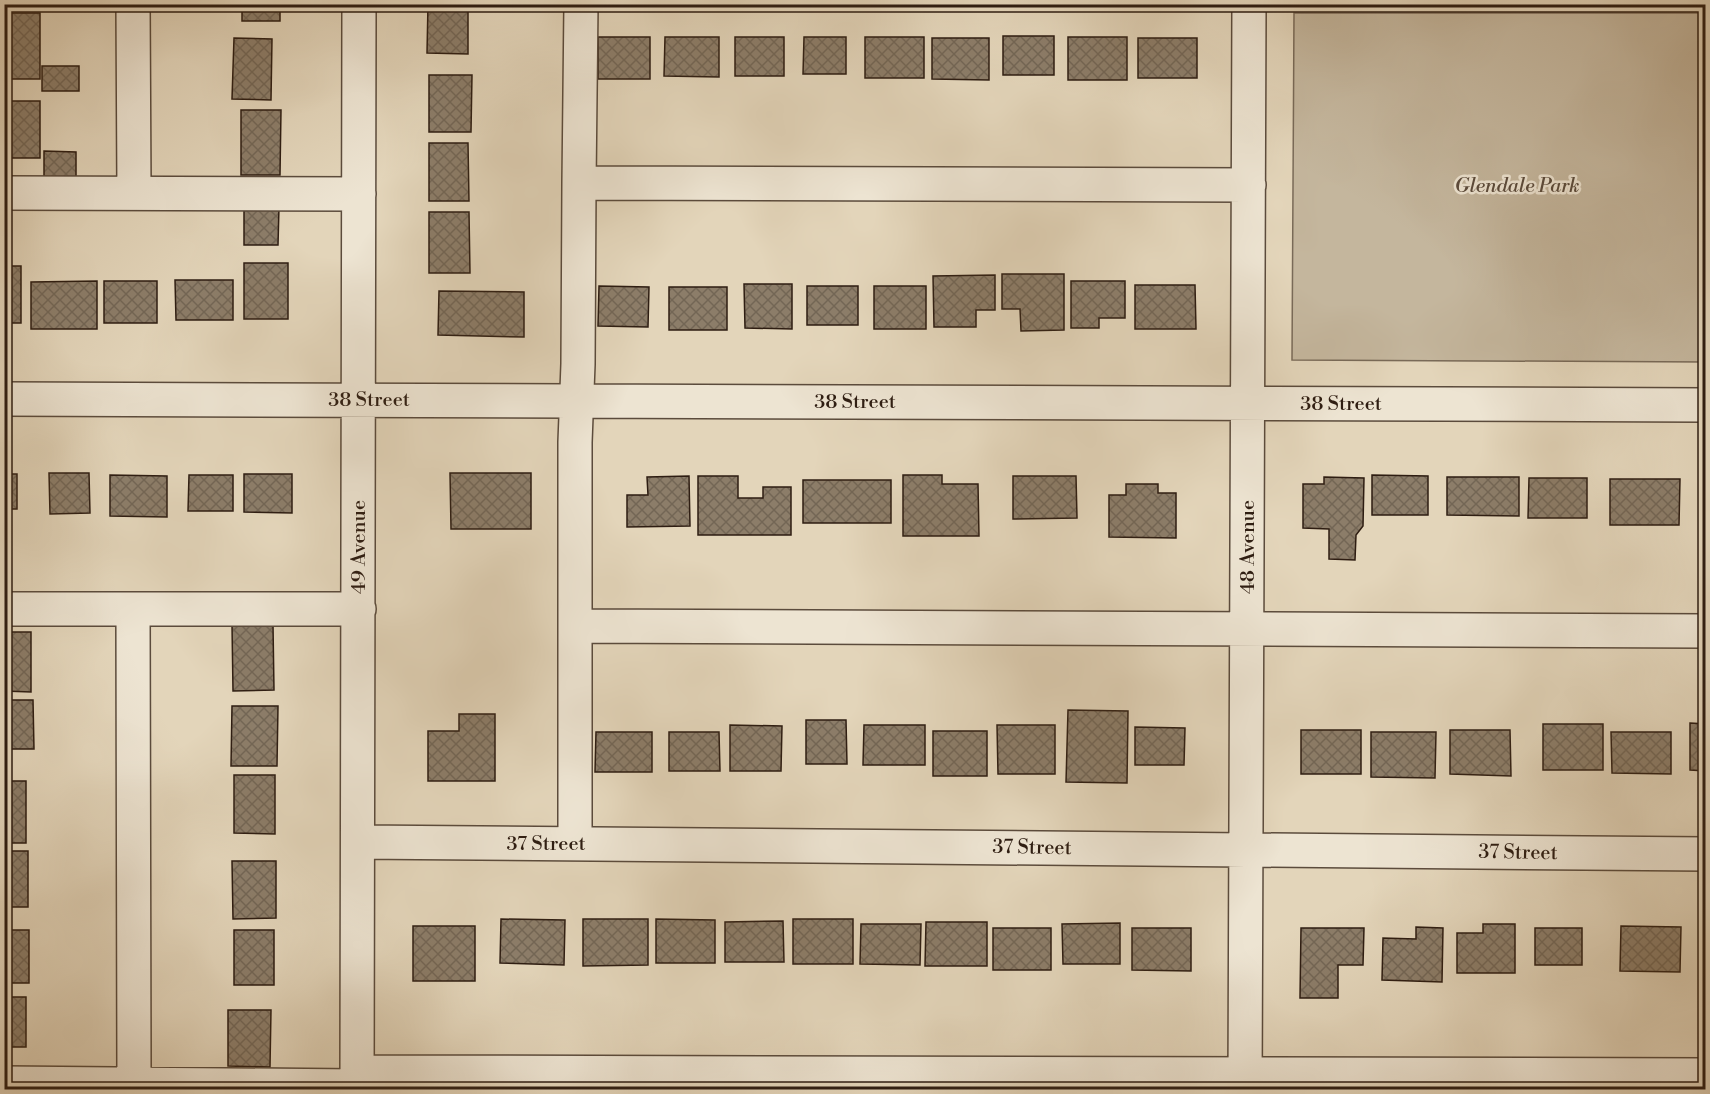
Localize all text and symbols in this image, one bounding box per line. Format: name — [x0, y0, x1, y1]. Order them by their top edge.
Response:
park label: Glendale Park — [1454, 174, 1580, 199]
street label: 38 Street — [328, 388, 410, 413]
street label: 38 Street — [814, 390, 896, 415]
street label: 38 Street — [1300, 392, 1382, 417]
street label: 49 Avenue — [347, 500, 372, 594]
street label: 48 Avenue — [1236, 500, 1261, 594]
street label: 37 Street — [506, 832, 586, 857]
street label: 37 Street — [992, 835, 1072, 861]
street label: 37 Street — [1478, 840, 1558, 866]

